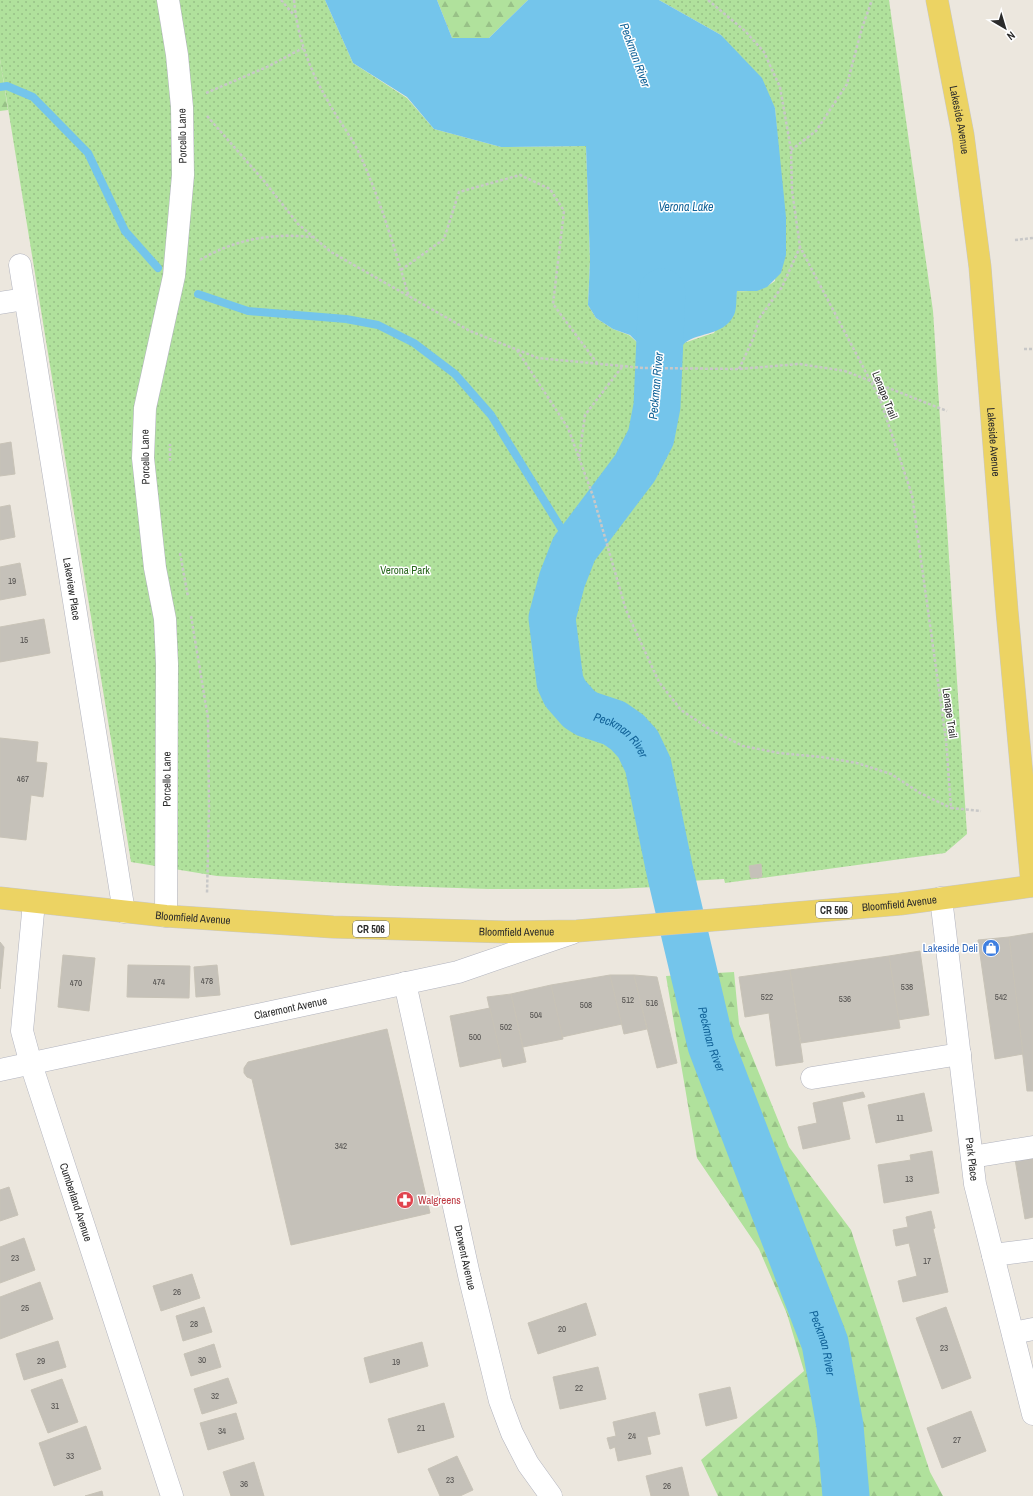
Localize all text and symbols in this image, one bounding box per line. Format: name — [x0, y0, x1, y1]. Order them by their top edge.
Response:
north arrow — [985, 8, 1025, 48]
water label: Peckman River — [616, 21, 654, 90]
text: N — [1004, 28, 1018, 43]
street label: Lakeside Avenue — [947, 84, 972, 155]
street label: Porcello Lane — [175, 108, 189, 164]
water label: Verona Lake — [658, 199, 714, 215]
water label: Peckman River — [645, 351, 667, 420]
street label: Lenape Trail — [869, 369, 901, 421]
street label: Lakeside Avenue — [984, 407, 1003, 477]
street label: Porcello Lane — [138, 429, 152, 485]
street label: Lakeview Place — [60, 556, 84, 621]
park label: Verona Park — [380, 563, 430, 577]
house number: 19 — [8, 575, 16, 587]
house number: 15 — [20, 634, 28, 646]
street label: Lenape Trail — [940, 687, 960, 739]
water label: Peckman River — [592, 709, 652, 761]
street label: Porcello Lane — [159, 751, 174, 807]
house number: 467 — [17, 773, 29, 785]
street label: Bloomfield Avenue — [861, 892, 938, 914]
road number: CR 506 — [816, 902, 852, 918]
street label: Bloomfield Avenue — [155, 908, 231, 927]
road number: CR 506 — [353, 921, 389, 937]
street label: Bloomfield Avenue — [479, 924, 554, 939]
shop icon: Lakeside Deli — [981, 938, 1001, 958]
place label: Lakeside Deli — [923, 941, 978, 955]
house number: 478 — [201, 975, 213, 987]
house number: 474 — [153, 976, 165, 988]
house number: 470 — [70, 977, 82, 989]
house number: 538 — [901, 981, 913, 993]
house number: 522 — [761, 991, 773, 1003]
house number: 542 — [995, 991, 1007, 1003]
street label: Claremont Avenue — [253, 993, 328, 1022]
house number: 536 — [839, 993, 851, 1005]
house number: 512 — [622, 994, 634, 1006]
house number: 516 — [646, 997, 658, 1009]
house number: 508 — [580, 999, 592, 1011]
water label: Peckman River — [694, 1005, 729, 1075]
house number: 504 — [530, 1009, 542, 1021]
house number: 502 — [500, 1021, 512, 1033]
house number: 500 — [469, 1031, 481, 1043]
house number: 11 — [896, 1112, 904, 1124]
street label: Park Place — [963, 1137, 982, 1182]
house number: 342 — [335, 1140, 347, 1152]
street label: Cumberland Avenue — [57, 1161, 95, 1243]
house number: 13 — [905, 1173, 913, 1185]
pharmacy icon: Walgreens — [395, 1190, 415, 1210]
place label: Walgreens — [418, 1193, 461, 1207]
street label: Derwent Avenue — [451, 1224, 479, 1291]
house number: 23 — [11, 1252, 19, 1264]
house number: 17 — [923, 1255, 931, 1267]
house number: 26 — [173, 1286, 181, 1298]
house number: 25 — [21, 1302, 29, 1314]
water label: Peckman River — [805, 1308, 839, 1378]
house number: 28 — [190, 1318, 198, 1330]
house number: 20 — [558, 1323, 566, 1335]
house number: 23 — [940, 1342, 948, 1354]
house number: 30 — [198, 1354, 206, 1366]
house number: 29 — [37, 1355, 45, 1367]
house number: 19 — [392, 1356, 400, 1368]
house number: 22 — [575, 1382, 583, 1394]
house number: 32 — [211, 1390, 219, 1402]
house number: 31 — [51, 1400, 59, 1412]
house number: 21 — [417, 1422, 425, 1434]
house number: 34 — [218, 1425, 226, 1437]
house number: 24 — [628, 1430, 636, 1442]
house number: 27 — [953, 1434, 961, 1446]
house number: 33 — [66, 1450, 74, 1462]
house number: 23 — [446, 1474, 454, 1486]
house number: 36 — [240, 1478, 248, 1490]
house number: 26 — [663, 1480, 671, 1492]

